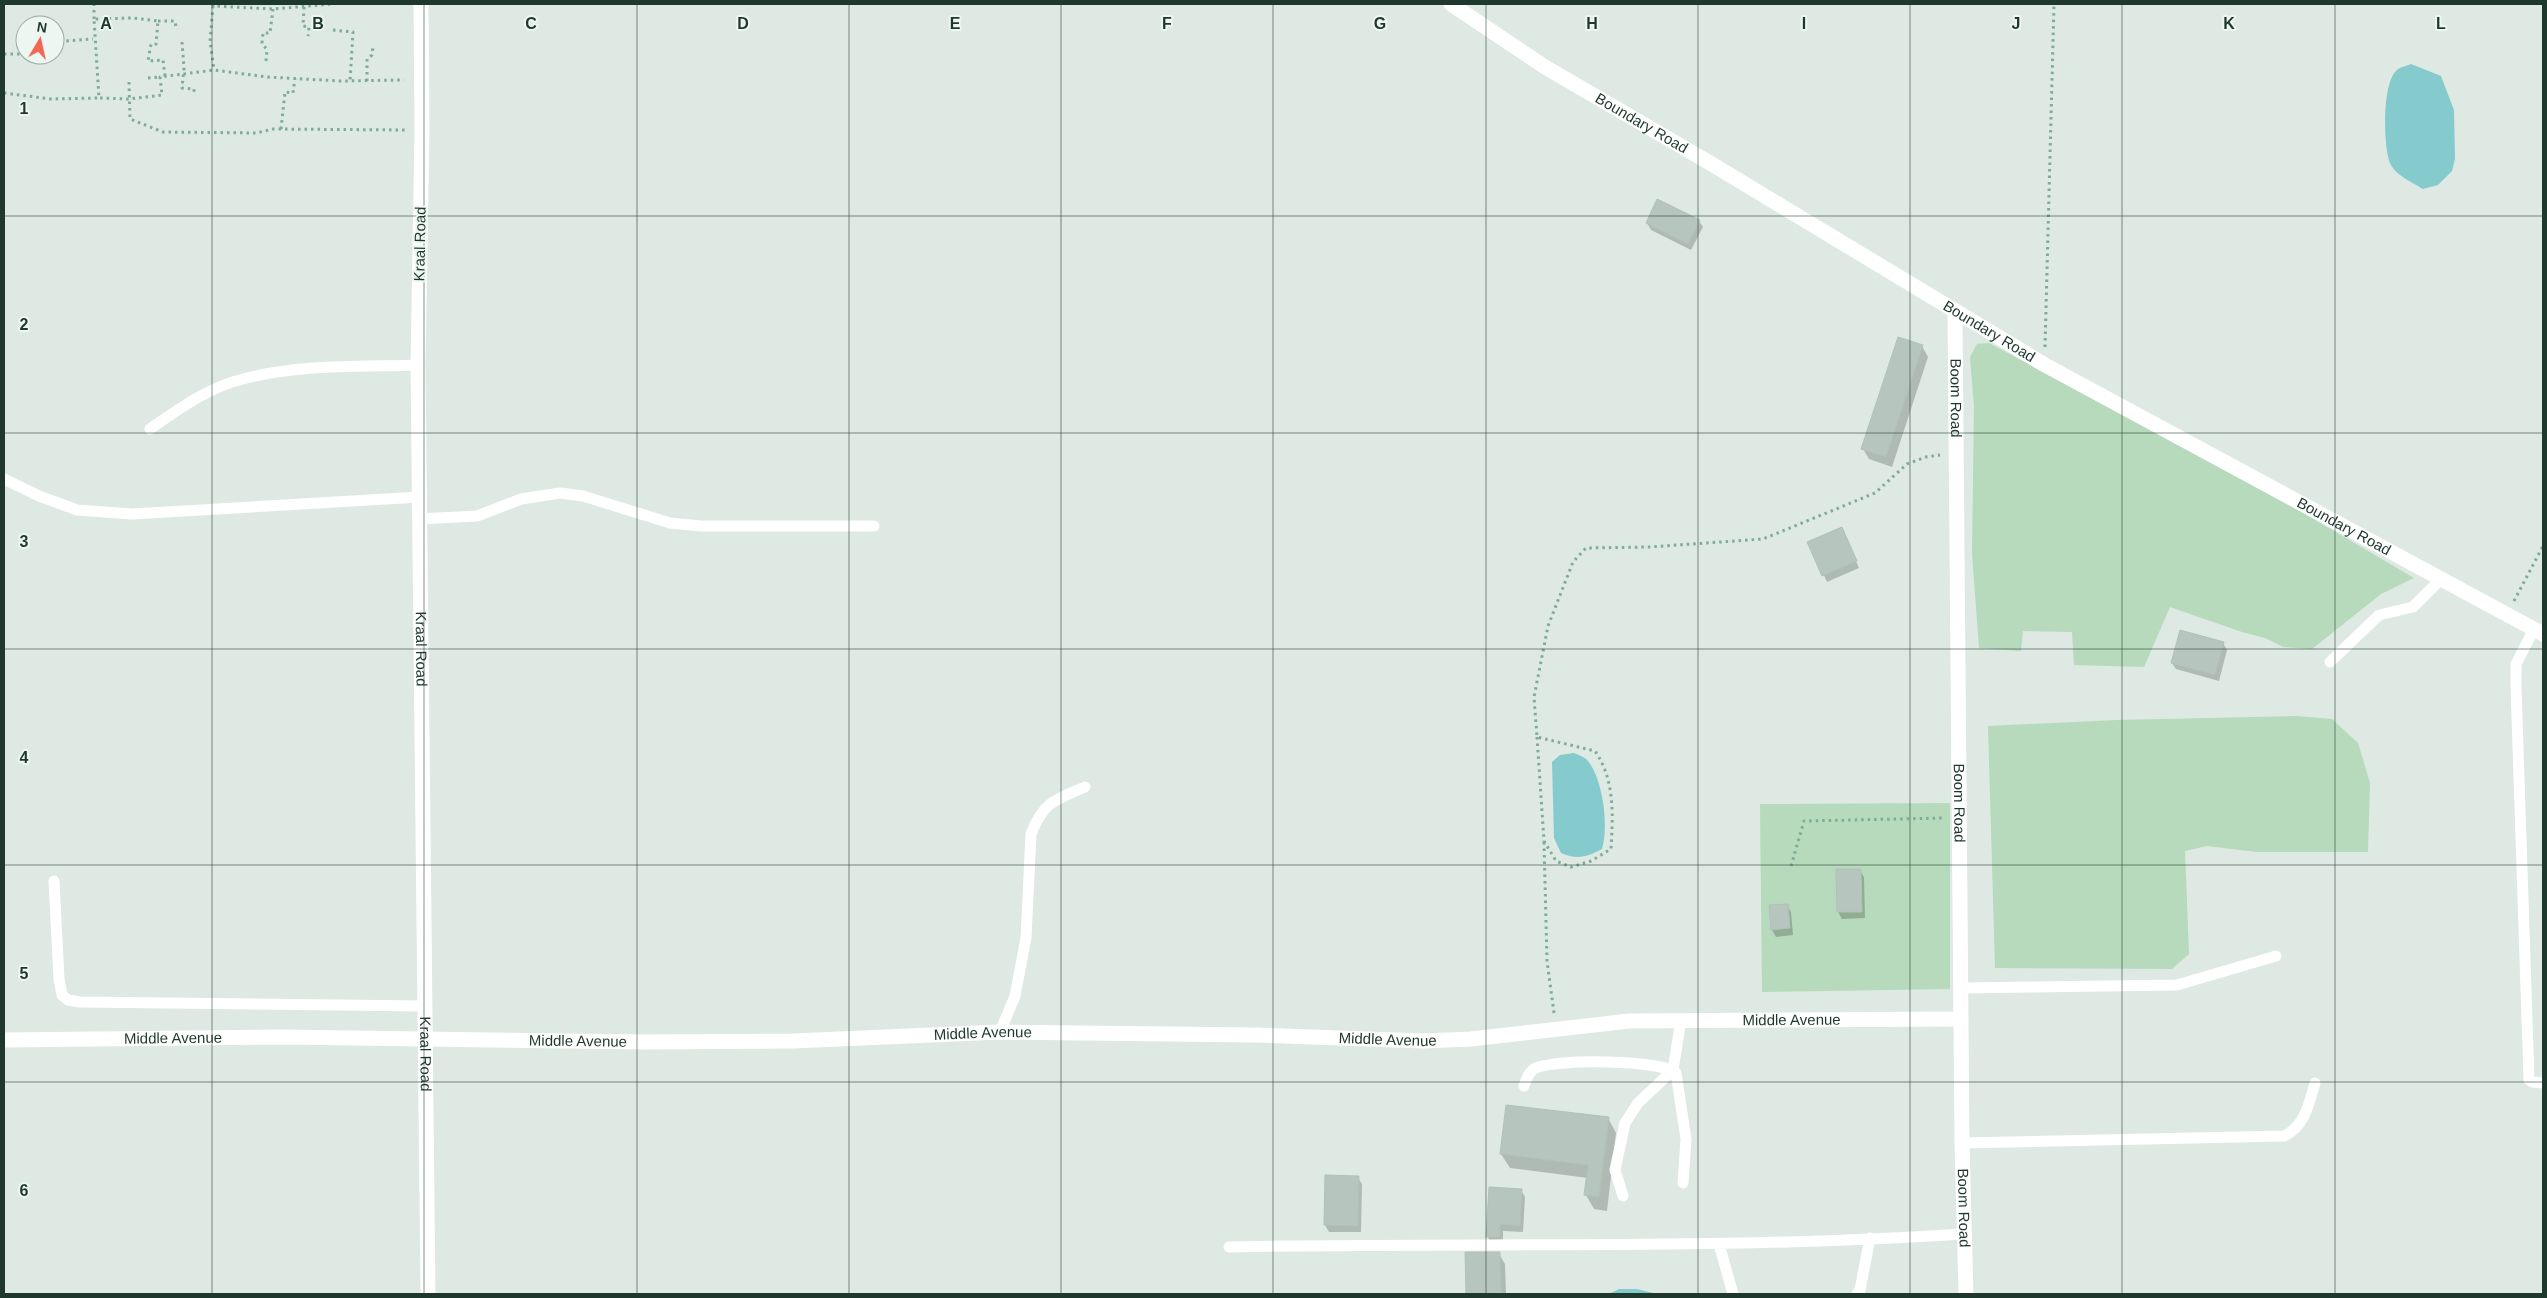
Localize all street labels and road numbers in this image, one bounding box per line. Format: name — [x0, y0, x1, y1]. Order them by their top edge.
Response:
street label: Boundary Road — [1593, 89, 1691, 156]
street label: Kraal Road — [410, 206, 429, 282]
street label: Boundary Road — [1940, 297, 2038, 365]
street label: Boom Road — [1947, 358, 1965, 438]
street label: Boundary Road — [2294, 494, 2394, 558]
street label: Kraal Road — [413, 611, 430, 687]
street label: Boom Road — [1951, 763, 1968, 843]
street label: Middle Avenue — [1742, 1011, 1841, 1028]
street label: Kraal Road — [417, 1016, 435, 1092]
street label: Middle Avenue — [933, 1023, 1032, 1043]
street label: Middle Avenue — [124, 1029, 222, 1047]
street label: Middle Avenue — [1338, 1029, 1437, 1049]
street label: Middle Avenue — [529, 1031, 627, 1050]
street label: Boom Road — [1955, 1168, 1974, 1248]

